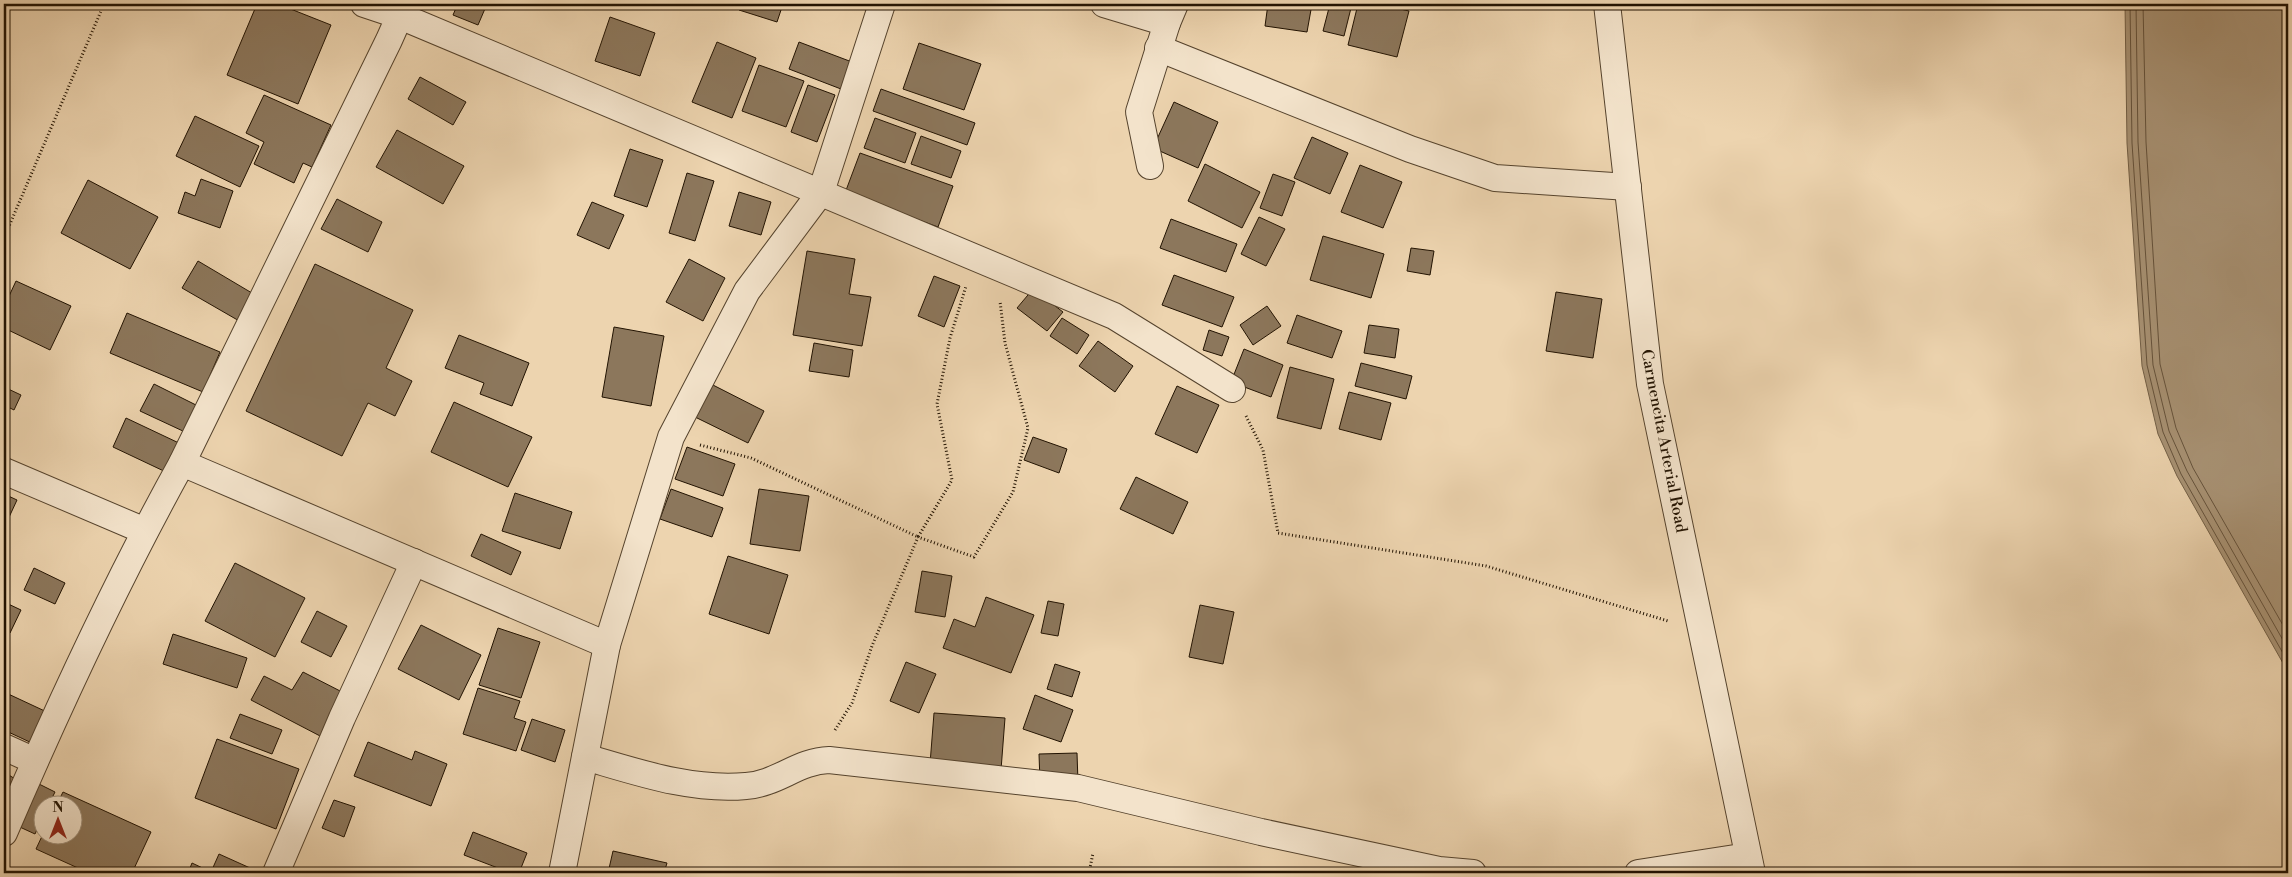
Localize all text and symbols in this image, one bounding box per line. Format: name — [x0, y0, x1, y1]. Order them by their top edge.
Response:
street label: Carmencita Arterial Road — [1636, 348, 1692, 534]
north arrow — [32, 794, 82, 844]
text: N — [52, 799, 64, 817]

